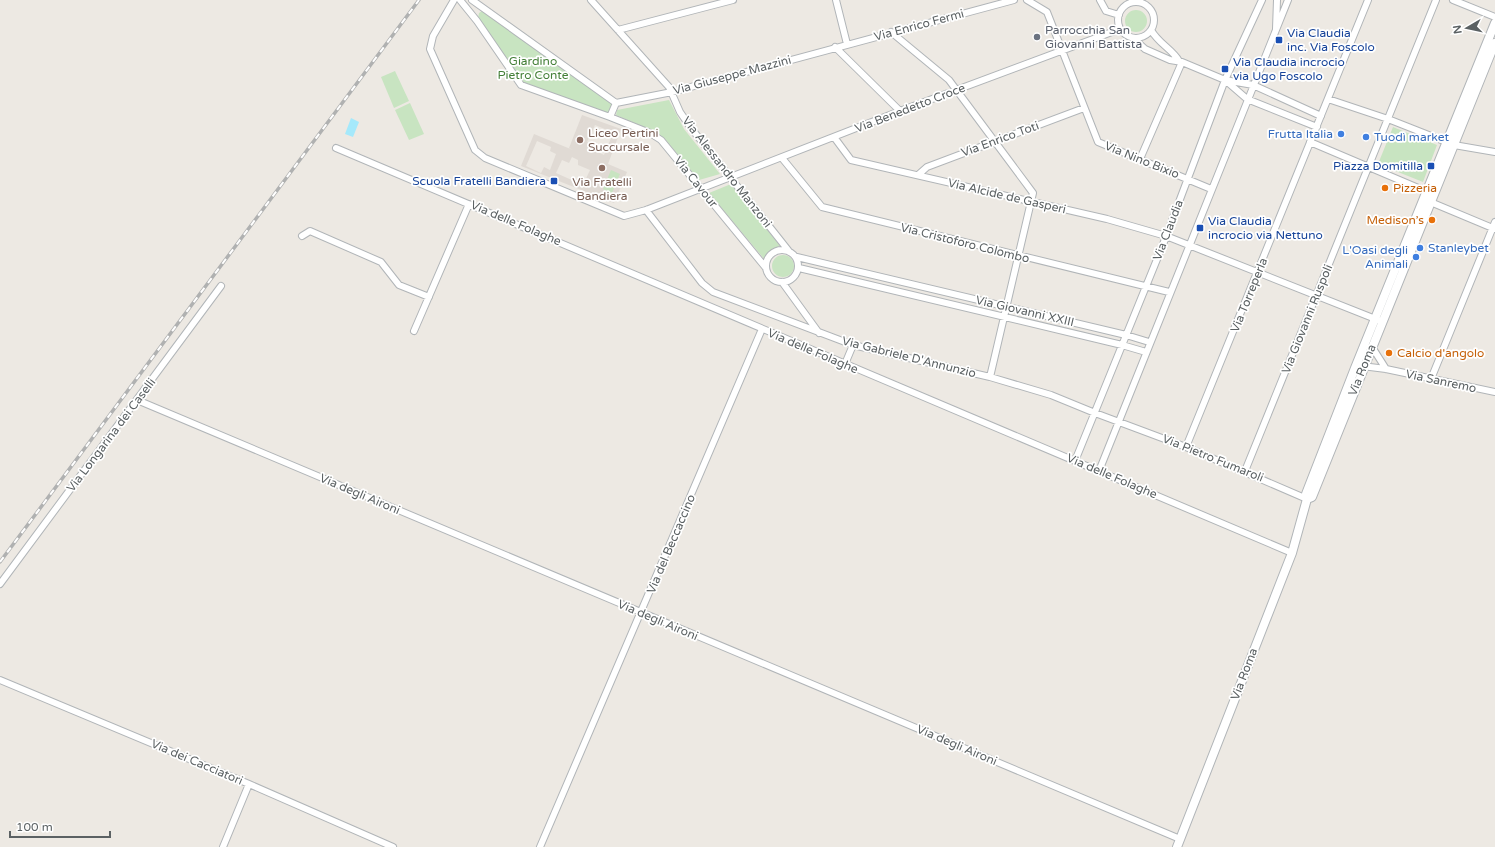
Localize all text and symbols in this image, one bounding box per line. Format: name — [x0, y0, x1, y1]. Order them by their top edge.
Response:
street label: Via Enrico Fermi — [873, 6, 965, 44]
north arrow — [1447, 8, 1487, 48]
place label: Parrocchia San Giovanni Battista — [1045, 23, 1142, 51]
text: N — [1451, 24, 1465, 35]
place label: Via Claudia inc. Via Foscolo — [1287, 26, 1375, 54]
marker: Parrocchia San Giovanni Battista — [1032, 32, 1042, 42]
marker: Via Claudia inc. Via Foscolo — [1274, 35, 1284, 45]
street label: Via Giuseppe Mazzini — [671, 52, 793, 98]
park label: Giardino Pietro Conte — [497, 54, 569, 82]
place label: Via Claudia incrocio via Ugo Foscolo — [1233, 55, 1345, 83]
marker: Via Claudia incrocio via Ugo Foscolo — [1220, 64, 1230, 74]
street label: Via Benedetto Croce — [853, 80, 967, 136]
street label: Via Alessandro Manzoni — [679, 114, 775, 230]
street label: Via Enrico Toti — [959, 118, 1041, 160]
place label: Liceo Pertini Succursale — [588, 126, 659, 154]
place label: Frutta Italia — [1268, 127, 1333, 141]
marker: Frutta Italia — [1336, 129, 1346, 139]
place label: Tuodì market — [1374, 130, 1449, 144]
marker: Tuodì market — [1361, 132, 1371, 142]
marker: Liceo Pertini Succursale — [575, 135, 585, 145]
street label: Via Nino Bixio — [1103, 139, 1181, 181]
street label: Via Cavour — [671, 154, 721, 211]
place label: Piazza Domitilla — [1333, 159, 1423, 173]
marker: Piazza Domitilla — [1426, 161, 1436, 171]
marker: Via Fratelli Bandiera — [597, 163, 607, 173]
place label: Scuola Fratelli Bandiera — [412, 174, 546, 188]
place label: Via Fratelli Bandiera — [572, 175, 632, 203]
marker: Scuola Fratelli Bandiera — [549, 176, 559, 186]
street label: Via Alcide de Gasperi — [947, 176, 1067, 216]
place label: Pizzeria — [1393, 181, 1437, 195]
marker: Pizzeria — [1380, 183, 1390, 193]
street label: Via delle Folaghe — [469, 198, 563, 248]
street label: Via Claudia — [1150, 198, 1186, 262]
place label: Medison’s — [1367, 213, 1424, 227]
place label: Via Claudia incrocio via Nettuno — [1208, 214, 1323, 242]
marker: Medison’s — [1427, 215, 1437, 225]
street label: Via Cristoforo Colombo — [899, 220, 1031, 266]
marker: Via Claudia incrocio via Nettuno — [1195, 223, 1205, 233]
place label: Stanleybet — [1428, 241, 1489, 255]
place label: L'Oasi degli Animali — [1342, 243, 1408, 271]
marker: Stanleybet — [1415, 243, 1425, 253]
marker: L'Oasi degli Animali — [1411, 252, 1421, 262]
street label: Via Torreperla — [1228, 256, 1270, 334]
street label: Via Giovanni Ruspoli — [1279, 262, 1335, 376]
street label: Via Giovanni XXIII — [974, 293, 1076, 329]
street label: Via delle Folaghe — [766, 326, 860, 376]
street label: Via Gabriele D'Annunzio — [840, 334, 978, 380]
street label: Via Roma — [1345, 342, 1379, 398]
place label: Calcio d'angolo — [1397, 346, 1484, 360]
marker: Calcio d'angolo — [1384, 348, 1394, 358]
street label: Via Sanremo — [1404, 367, 1478, 395]
street label: Via Longarina dei Caselli — [64, 375, 158, 495]
street label: Via Pietro Fumaroli — [1160, 431, 1266, 485]
street label: Via delle Folaghe — [1065, 451, 1159, 501]
street label: Via degli Aironi — [318, 471, 402, 517]
street label: Via del Beccaccino — [644, 492, 698, 596]
street label: Via degli Aironi — [616, 597, 700, 643]
street label: Via Roma — [1228, 646, 1260, 702]
street label: Via degli Aironi — [915, 722, 999, 768]
street label: Via dei Cacciatori — [149, 736, 245, 788]
scale bar — [10, 813, 110, 839]
text: 100 m — [16, 820, 53, 834]

